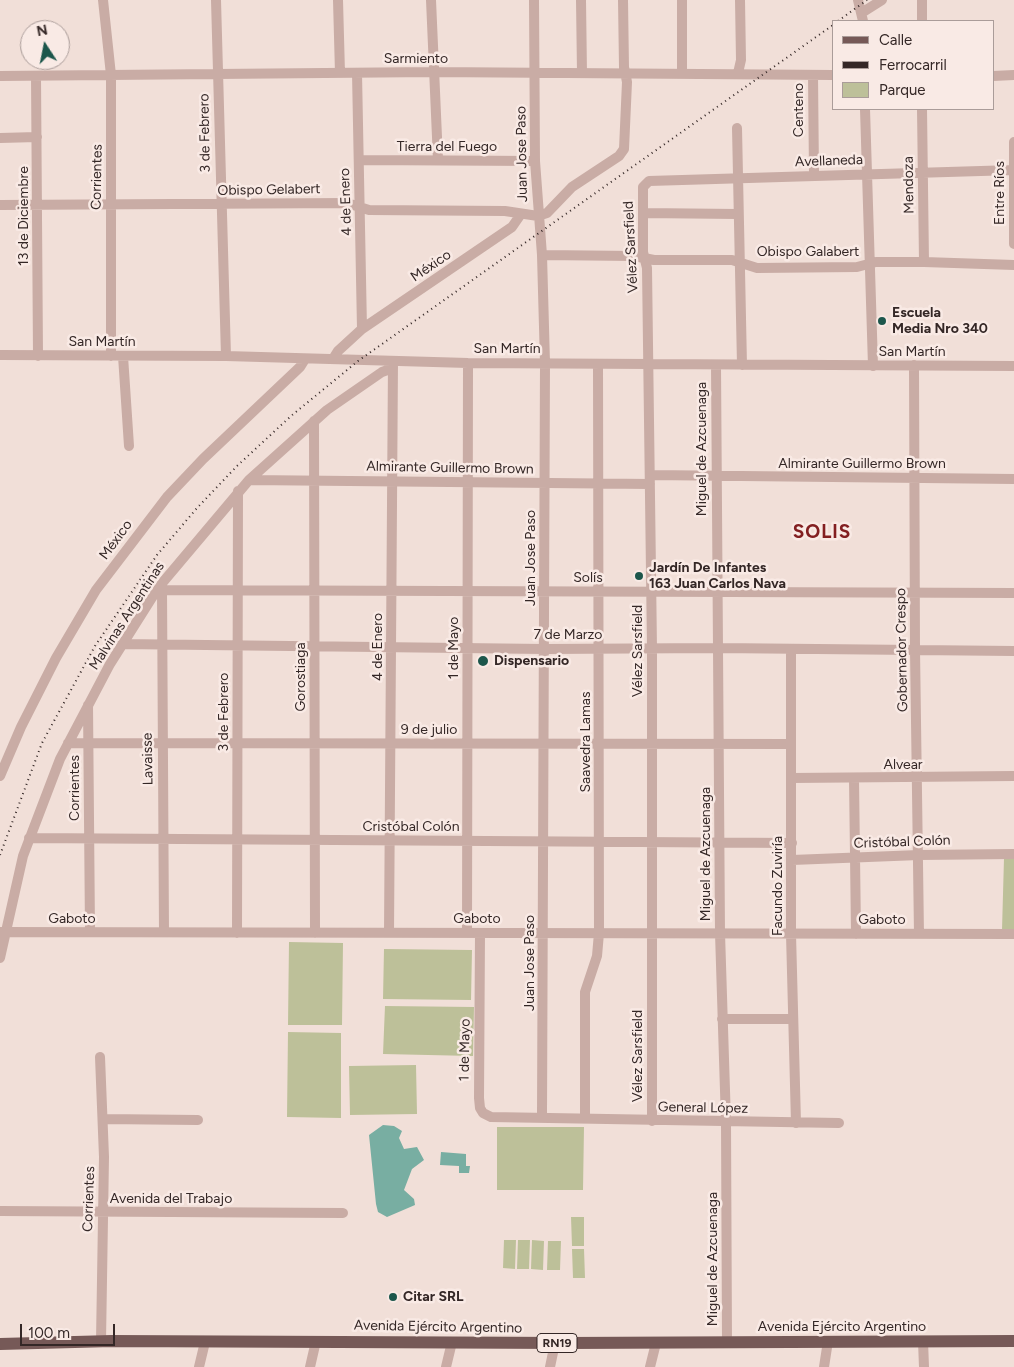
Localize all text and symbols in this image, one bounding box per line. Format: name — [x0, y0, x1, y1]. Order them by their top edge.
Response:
north arrow — [20, 20, 70, 70]
legend — [832, 20, 994, 110]
text: N — [35, 21, 49, 40]
text: Calle — [879, 31, 912, 49]
street label: Sarmiento — [384, 51, 448, 67]
text: Ferrocarril — [879, 56, 947, 74]
text: Parque — [879, 81, 926, 99]
street label: Centeno — [791, 83, 807, 137]
street label: 3 de Febrero — [196, 93, 214, 173]
street label: Juan Jose Paso — [513, 106, 531, 202]
street label: Tierra del Fuego — [397, 139, 497, 155]
street label: Corrientes — [88, 144, 106, 210]
street label: Avellaneda — [795, 151, 863, 171]
street label: Mendoza — [900, 156, 918, 214]
street label: Entre Ríos — [992, 161, 1008, 225]
street label: 13 de Diciembre — [16, 166, 32, 266]
street label: 4 de Enero — [336, 168, 356, 236]
street label: Obispo Gelabert — [217, 181, 321, 199]
street label: Vélez Sarsfield — [620, 201, 642, 293]
street label: Obispo Galabert — [757, 244, 859, 260]
street label: México — [408, 246, 454, 286]
place label: Escuela Media Nro 340 — [892, 305, 988, 338]
marker: Escuela Media Nro 340 — [876, 315, 888, 327]
street label: San Martín — [68, 334, 136, 350]
street label: San Martín — [473, 341, 541, 357]
street label: San Martín — [878, 344, 946, 360]
street label: Miguel de Azcuenaga — [694, 382, 710, 516]
street label: Almirante Guillermo Brown — [778, 456, 946, 472]
street label: Almirante Guillermo Brown — [366, 458, 534, 478]
street label: Juan Jose Paso — [523, 510, 539, 606]
street label: México — [96, 517, 136, 563]
district label: SOLIS — [792, 521, 852, 543]
street label: Malvinas Argentinas — [86, 559, 168, 673]
place label: Jardín De Infantes 163 Juan Carlos Nava — [649, 560, 786, 592]
street label: Solís — [573, 570, 603, 586]
marker: Jardín De Infantes 163 Juan Carlos Nava — [633, 570, 645, 582]
street label: Gobernador Crespo — [893, 588, 911, 712]
street label: Vélez Sarsfield — [630, 605, 646, 697]
street label: 4 de Enero — [370, 613, 386, 681]
street label: 1 de Mayo — [446, 617, 462, 679]
street label: 7 de Marzo — [534, 627, 602, 643]
street label: Gorostiaga — [293, 642, 309, 712]
place label: Dispensario — [494, 653, 569, 669]
marker: Dispensario — [476, 654, 490, 668]
street label: 3 de Febrero — [216, 673, 232, 751]
street label: Saavedra Lamas — [578, 691, 594, 793]
street label: 9 de julio — [401, 722, 457, 738]
street label: Lavaisse — [139, 733, 157, 785]
street label: Corrientes — [67, 755, 83, 821]
street label: Alvear — [883, 757, 923, 773]
street label: Miguel de Azcuenaga — [698, 787, 714, 921]
street label: Cristóbal Colón — [362, 819, 460, 835]
street label: Cristóbal Colón — [853, 832, 951, 852]
street label: Facundo Zuviría — [770, 836, 786, 936]
street label: Gaboto — [48, 911, 96, 927]
street label: Gaboto — [453, 911, 501, 927]
street label: Gaboto — [858, 912, 906, 928]
street label: Juan Jose Paso — [522, 915, 538, 1011]
street label: Vélez Sarsfield — [630, 1010, 646, 1102]
street label: 1 de Mayo — [456, 1018, 474, 1082]
street label: General López — [658, 1099, 748, 1117]
street label: Corrientes — [79, 1166, 99, 1232]
street label: Avenida del Trabajo — [110, 1191, 232, 1207]
street label: Miguel de Azcuenaga — [705, 1192, 721, 1326]
place label: Citar SRL — [403, 1289, 463, 1305]
marker: Citar SRL — [387, 1291, 399, 1303]
scale bar — [22, 1314, 118, 1346]
street label: Avenida Ejército Argentino — [354, 1317, 522, 1337]
street label: Avenida Ejército Argentino — [758, 1319, 926, 1335]
text: 100 m — [28, 1324, 70, 1342]
road number: RN19 — [537, 1334, 577, 1352]

